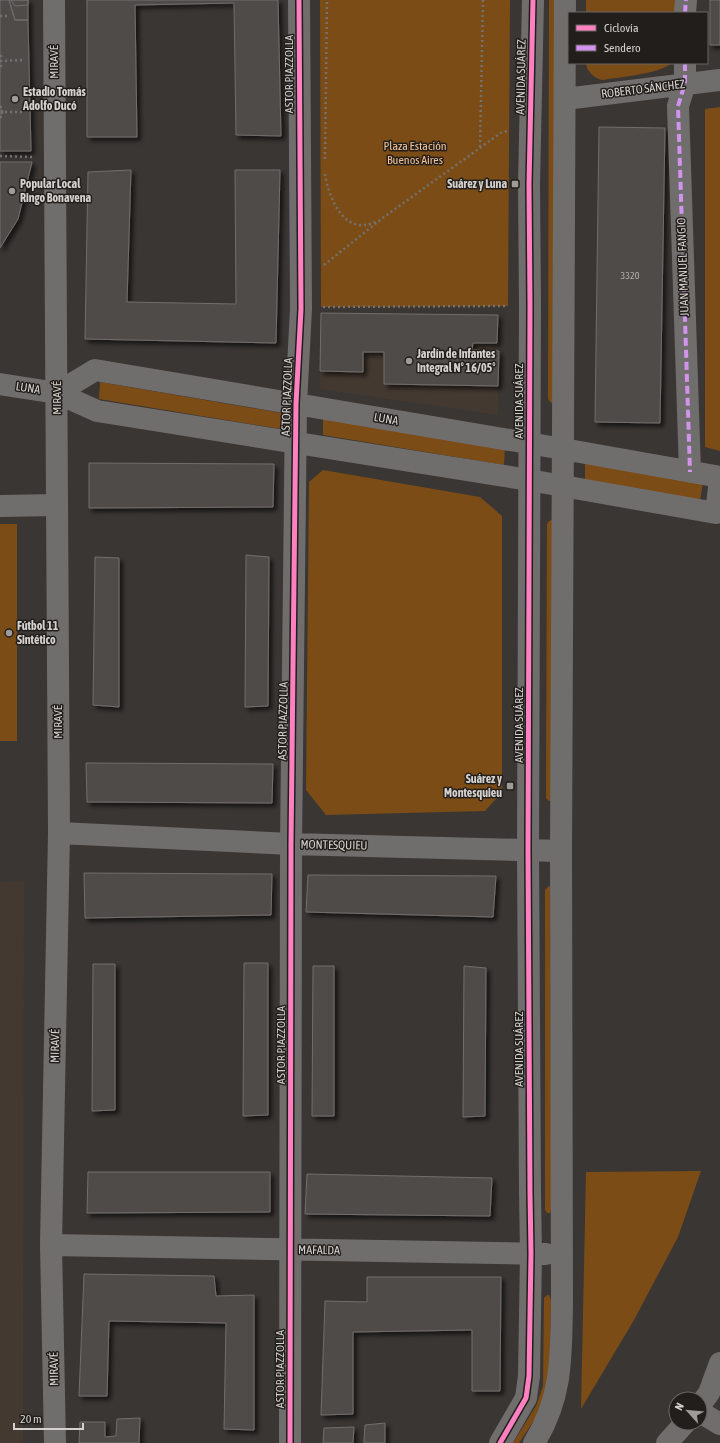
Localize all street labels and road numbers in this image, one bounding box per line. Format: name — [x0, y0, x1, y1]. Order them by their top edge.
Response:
street label: ASTOR PIAZZOLLA — [282, 35, 296, 113]
street label: AVENIDA SUÁREZ — [513, 39, 529, 115]
street label: MIRAVÉ — [47, 45, 61, 79]
street label: ROBERTO SÁNCHEZ — [600, 77, 686, 101]
street label: JUAN MANUEL FANGIO — [674, 217, 692, 317]
street label: ASTOR PIAZZOLLA — [279, 357, 295, 436]
street label: AVENIDA SUÁREZ — [512, 363, 526, 439]
street label: LUNA — [15, 379, 41, 397]
street label: MIRAVÉ — [50, 381, 64, 415]
street label: LUNA — [373, 410, 399, 428]
street label: ASTOR PIAZZOLLA — [275, 682, 291, 760]
street label: AVENIDA SUÁREZ — [512, 687, 526, 763]
street label: MIRAVÉ — [51, 705, 65, 739]
street label: MONTESQUIEU — [300, 837, 368, 853]
street label: ASTOR PIAZZOLLA — [274, 1006, 288, 1084]
street label: AVENIDA SUÁREZ — [512, 1011, 526, 1087]
street label: MIRAVÉ — [48, 1029, 62, 1063]
street label: MAFALDA — [298, 1243, 340, 1257]
street label: ASTOR PIAZZOLLA — [273, 1330, 287, 1408]
street label: MIRAVÉ — [47, 1352, 61, 1386]

